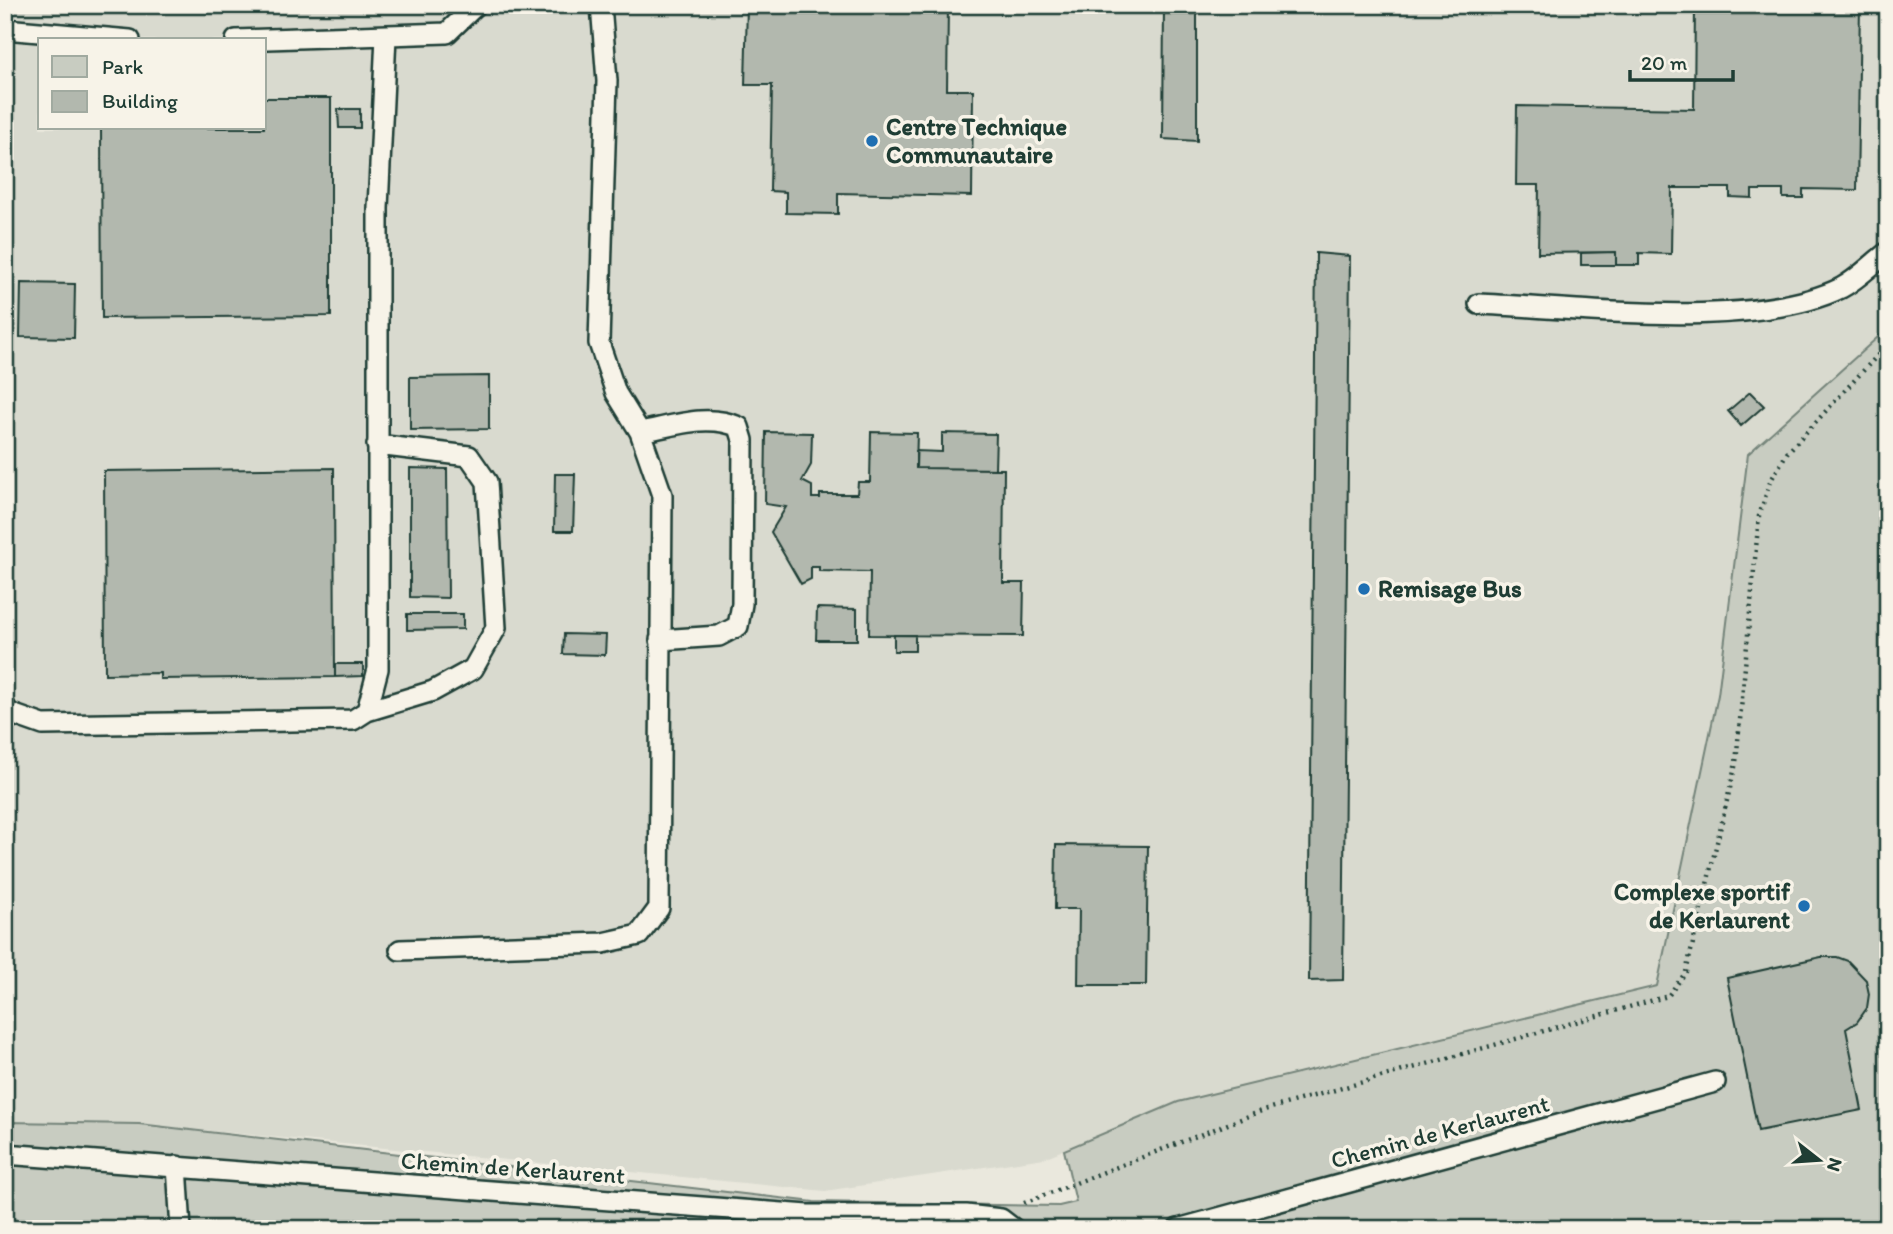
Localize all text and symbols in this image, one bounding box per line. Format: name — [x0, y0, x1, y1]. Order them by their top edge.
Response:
legend — [38, 38, 266, 130]
scale bar — [1630, 38, 1734, 82]
text: 20 m — [1641, 50, 1688, 75]
text: Park — [102, 54, 144, 79]
text: Building — [102, 88, 178, 113]
place label: Centre Technique Communautaire — [886, 112, 1067, 169]
marker: Centre Technique Communautaire — [864, 133, 880, 149]
place label: Remisage Bus — [1378, 574, 1522, 604]
marker: Remisage Bus — [1356, 581, 1372, 597]
place label: Complexe sportif de Kerlaurent — [1614, 877, 1791, 934]
marker: Complexe sportif de Kerlaurent — [1796, 898, 1812, 914]
street label: Chemin de Kerlaurent — [1327, 1088, 1552, 1175]
north arrow — [1784, 1126, 1854, 1196]
street label: Chemin de Kerlaurent — [400, 1145, 626, 1190]
text: N — [1822, 1155, 1848, 1174]

